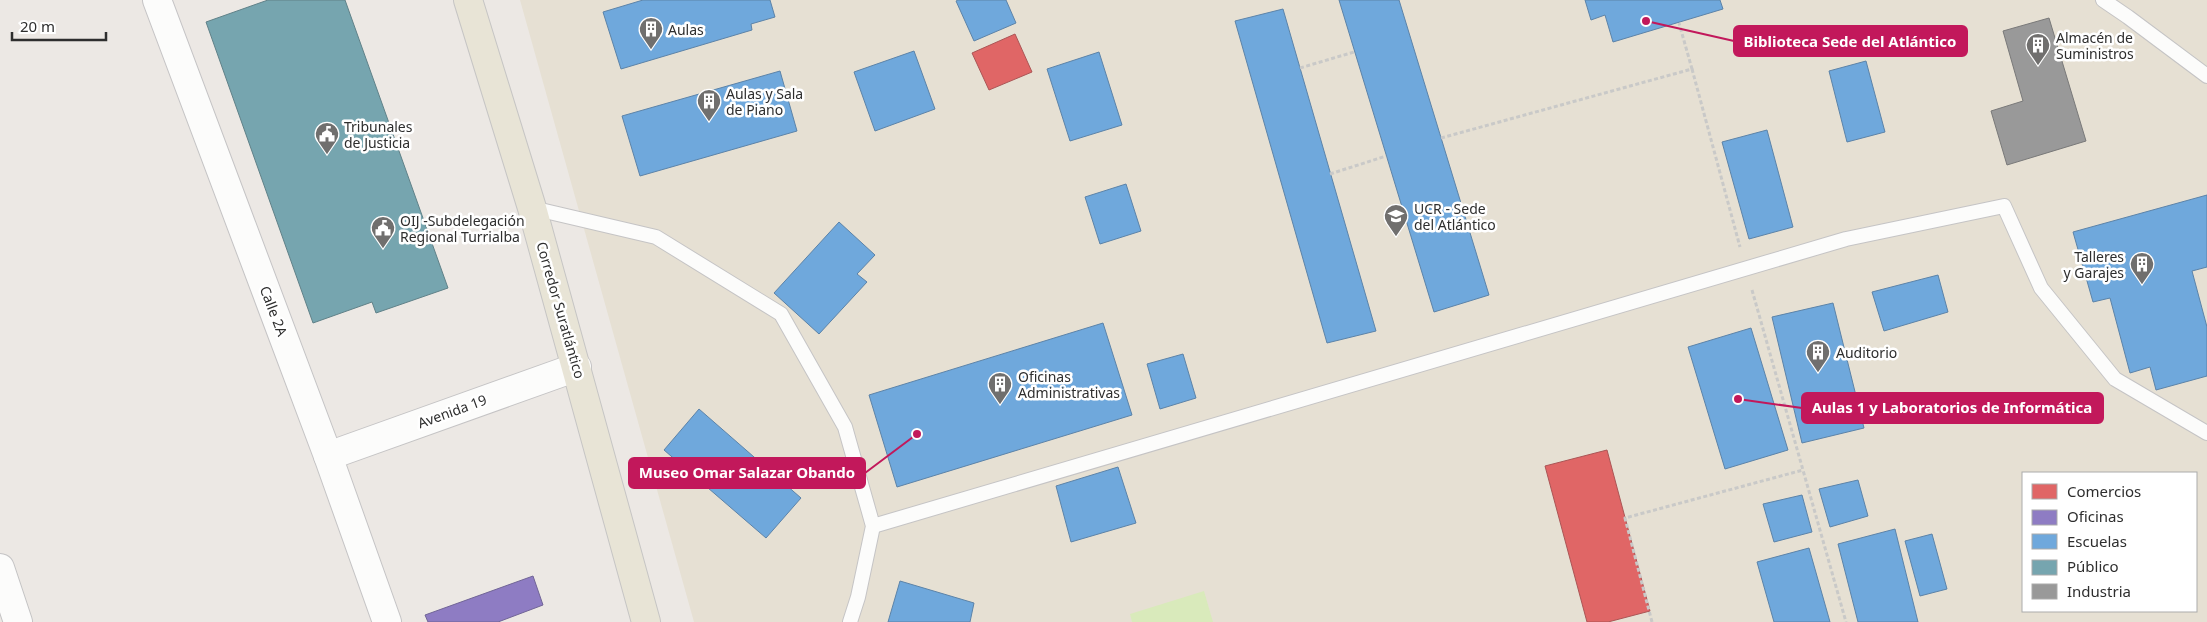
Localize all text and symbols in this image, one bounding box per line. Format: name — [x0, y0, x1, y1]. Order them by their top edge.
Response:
scale bar — [12, 10, 106, 42]
text: 20 m — [20, 16, 55, 36]
building icon: Aulas — [638, 16, 664, 50]
place label: Aulas — [668, 20, 704, 39]
callout: Biblioteca Sede del Atlántico — [1734, 26, 1967, 56]
place label: Almacén de Suministros — [2056, 28, 2134, 63]
text: Biblioteca Sede del Atlántico — [1744, 31, 1956, 51]
building icon: Almacén de Suministros — [2025, 32, 2051, 66]
place label: Aulas y Sala de Piano — [726, 84, 803, 119]
building icon: Aulas y Sala de Piano — [696, 88, 722, 122]
place label: Tribunales de Justicia — [344, 117, 413, 152]
public building icon: Tribunales de Justicia — [314, 121, 340, 155]
place label: UCR - Sede del Atlántico — [1414, 199, 1496, 234]
school or university icon: UCR - Sede del Atlántico — [1383, 203, 1409, 237]
place label: OIJ -Subdelegación Regional Turrialba — [400, 211, 525, 246]
public building icon: OIJ -Subdelegación Regional Turrialba — [370, 215, 396, 249]
street label: Corredor Suratlántico — [532, 239, 590, 381]
place label: Talleres y Garajes — [2064, 247, 2124, 282]
building icon: Talleres y Garajes — [2129, 251, 2155, 285]
street label: Calle 2A — [256, 283, 292, 339]
building icon: Auditorio — [1805, 339, 1831, 373]
place label: Auditorio — [1836, 343, 1897, 362]
place label: Oficinas Administrativas — [1018, 367, 1120, 402]
building icon: Oficinas Administrativas — [987, 371, 1013, 405]
street label: Avenida 19 — [415, 390, 489, 432]
callout: Aulas 1 y Laboratorios de Informática — [1802, 393, 2103, 423]
text: Aulas 1 y Laboratorios de Informática — [1812, 397, 2092, 417]
callout: Museo Omar Salazar Obando — [629, 458, 865, 488]
text: Museo Omar Salazar Obando — [639, 462, 855, 482]
legend — [2022, 472, 2197, 612]
text: Comercios — [2067, 481, 2141, 501]
text: Oficinas — [2067, 506, 2124, 526]
text: Escuelas — [2067, 531, 2127, 551]
text: Público — [2067, 556, 2119, 576]
text: Industria — [2067, 581, 2131, 601]

